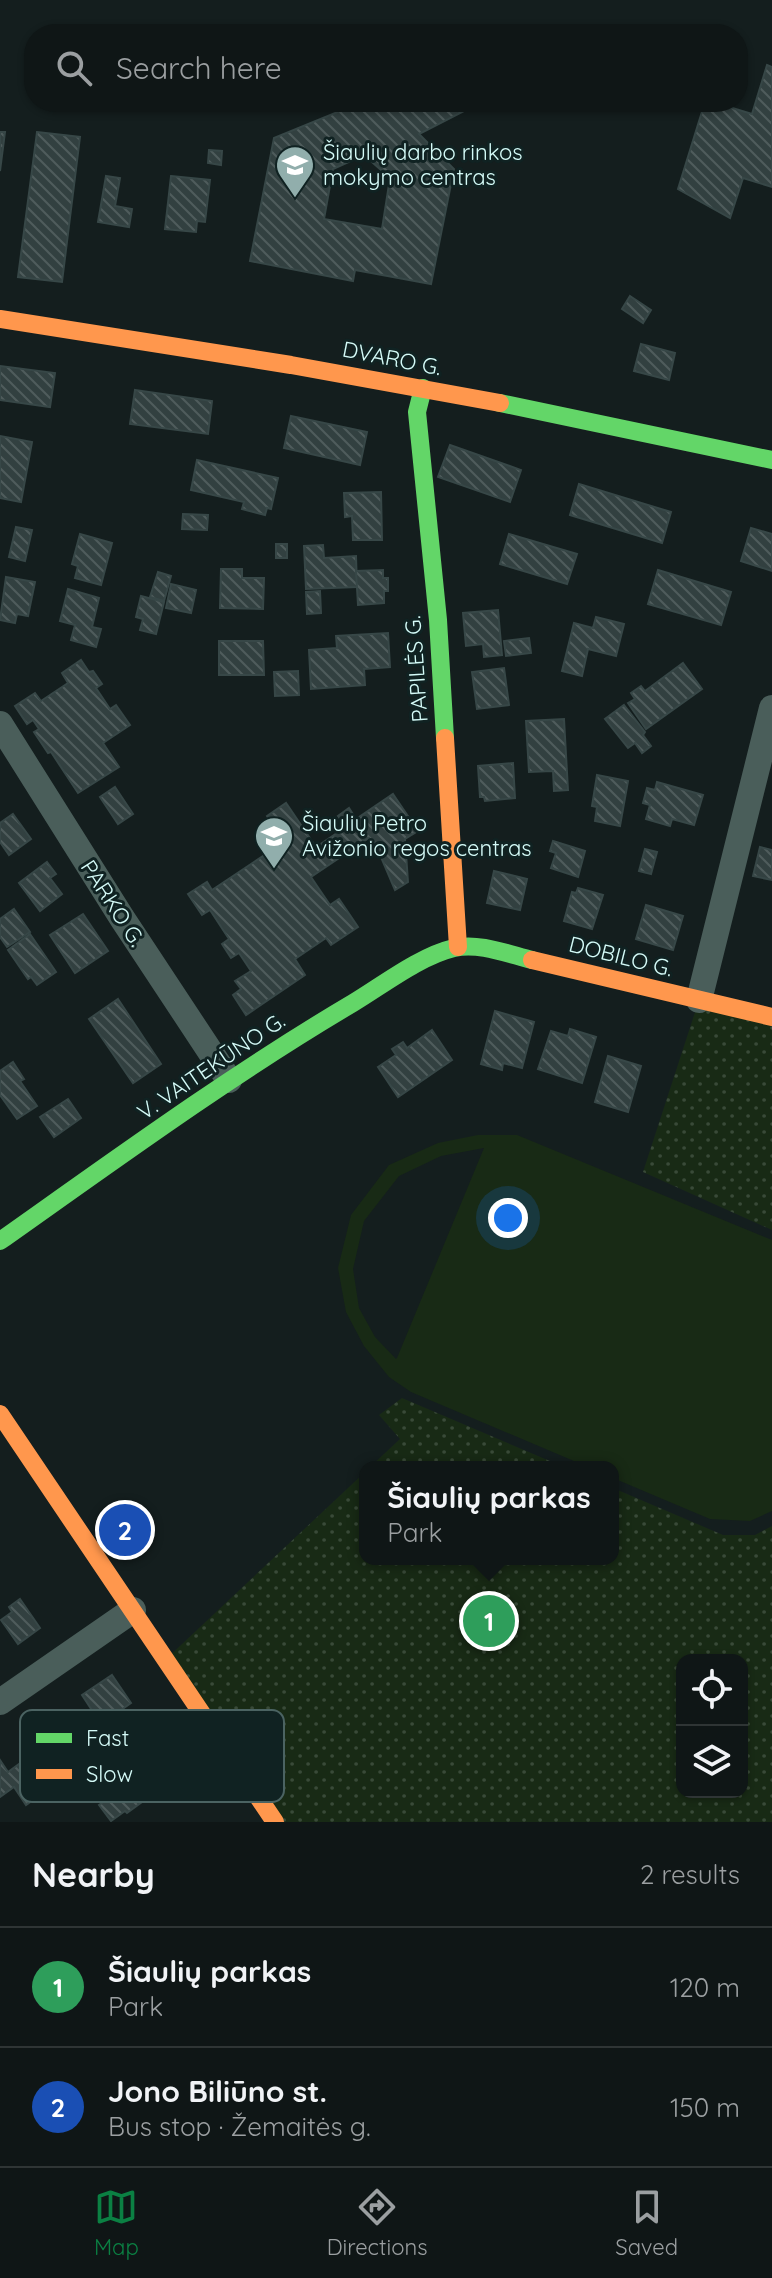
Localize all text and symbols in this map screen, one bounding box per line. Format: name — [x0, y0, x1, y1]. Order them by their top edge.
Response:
search box — [24, 24, 748, 112]
icon: search — [52, 46, 96, 90]
text: Search here — [116, 49, 282, 87]
place label: Šiaulių darbo rinkos mokymo centras — [323, 138, 523, 191]
school or university icon: Šiaulių darbo rinkos mokymo centras — [274, 144, 316, 199]
street label: DVARO G. — [340, 335, 444, 381]
street label: PAPILĖS G. — [398, 615, 434, 723]
place label: Šiaulių Petro Avižonio regos centras — [302, 809, 532, 862]
school or university icon: Šiaulių Petro Avižonio regos centras — [253, 815, 295, 870]
street label: PARKO G. — [75, 854, 151, 952]
street label: DOBILO G. — [566, 930, 676, 982]
street label: V. VAITEKŪNO G. — [132, 1006, 290, 1126]
your location — [488, 1198, 528, 1238]
popup — [359, 1461, 619, 1565]
text: Šiaulių parkas — [387, 1478, 591, 1516]
pin: 2 — [99, 1500, 151, 1560]
text: Park — [387, 1516, 442, 1549]
pin: 1 — [463, 1591, 515, 1651]
map controls — [676, 1654, 748, 1798]
button: locate — [676, 1654, 748, 1726]
legend — [20, 1710, 284, 1802]
text: Fast — [86, 1724, 129, 1752]
button: layers — [676, 1726, 748, 1798]
text: Slow — [86, 1760, 133, 1788]
text: Nearby — [32, 1853, 155, 1896]
text: 2 results — [640, 1858, 740, 1891]
text: Šiaulių parkas — [108, 1952, 311, 1990]
text: 1 — [53, 1971, 63, 2004]
text: 120 m — [670, 1971, 740, 2004]
text: Park — [108, 1990, 163, 2023]
text: Jono Biliūno st. — [108, 2072, 327, 2110]
text: 2 — [51, 2091, 65, 2124]
text: 150 m — [670, 2091, 740, 2124]
text: Bus stop · Žemaitės g. — [108, 2110, 371, 2143]
tab: Map — [94, 2185, 139, 2261]
tab: Directions — [327, 2185, 427, 2261]
tab: Saved — [615, 2185, 678, 2261]

